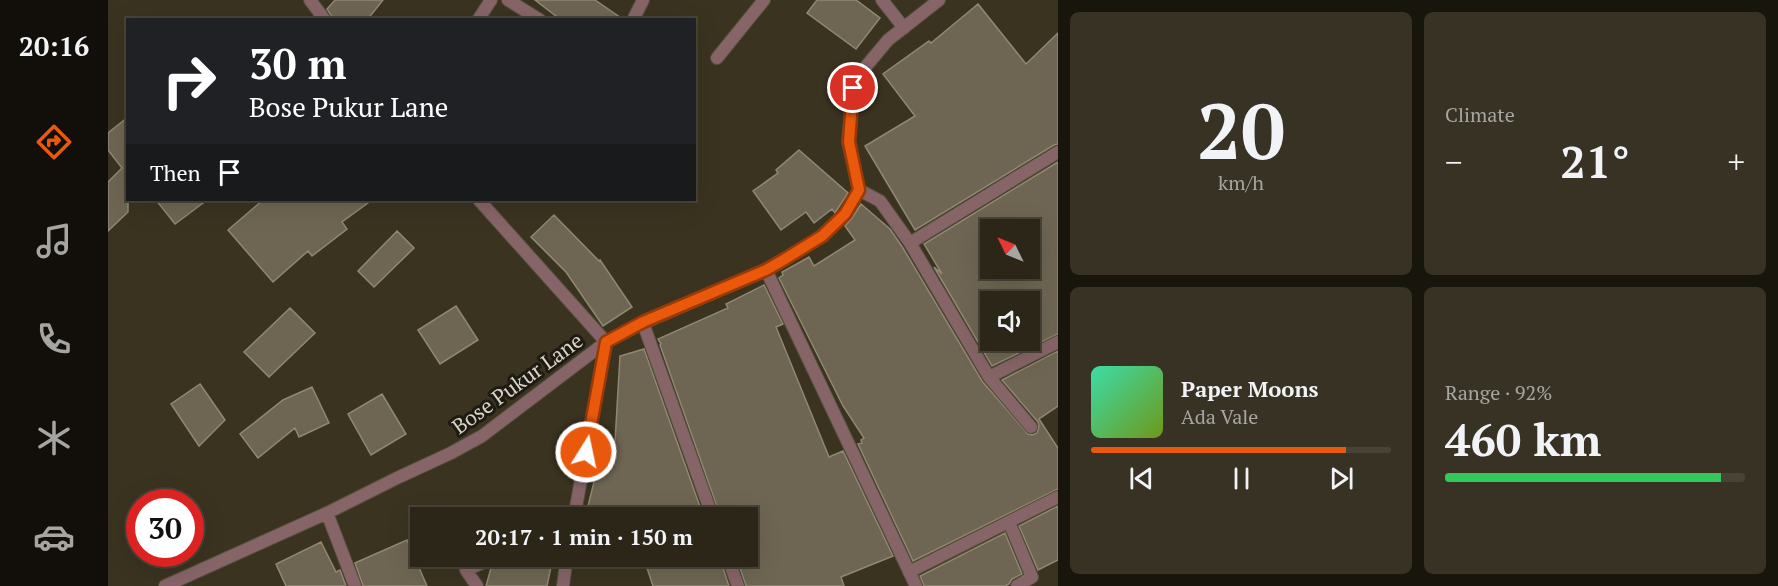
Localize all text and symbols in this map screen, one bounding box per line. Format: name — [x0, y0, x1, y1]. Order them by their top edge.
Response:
text: 20:16 — [19, 28, 89, 64]
text: 30 m — [249, 35, 347, 91]
icon: right — [150, 42, 228, 120]
pin — [827, 62, 878, 113]
icon: arrive — [836, 71, 869, 104]
text: 20 — [1197, 78, 1285, 181]
text: Bose Pukur Lane — [249, 89, 448, 125]
text: Climate — [1445, 101, 1515, 128]
icon: directions — [33, 121, 75, 163]
text: 21° — [1560, 131, 1630, 191]
text: − — [1445, 140, 1463, 183]
text: + — [1727, 140, 1745, 183]
icon: arrive — [213, 156, 246, 189]
text: Then — [150, 158, 201, 187]
text: km/h — [1218, 169, 1264, 196]
north arrow — [980, 219, 1040, 279]
map controls — [980, 219, 1040, 351]
icon: music — [33, 220, 75, 262]
button: sound — [980, 291, 1040, 351]
icon: phone — [33, 318, 75, 360]
street label: Bose Pukur Lane — [446, 326, 588, 440]
text: Paper Moons — [1181, 374, 1319, 403]
text: Range · 92% — [1445, 379, 1552, 406]
text: Ada Vale — [1181, 403, 1258, 430]
text: 460 km — [1445, 409, 1601, 469]
icon: climate — [33, 417, 75, 459]
position arrow — [554, 420, 618, 484]
icon: previous — [1125, 462, 1158, 495]
icon: pause — [1225, 462, 1258, 495]
icon: next — [1325, 462, 1358, 495]
speed limit sign: 30 — [126, 489, 204, 567]
icon: car — [33, 516, 75, 558]
text: 20:17 · 1 min · 150 m — [475, 522, 693, 551]

